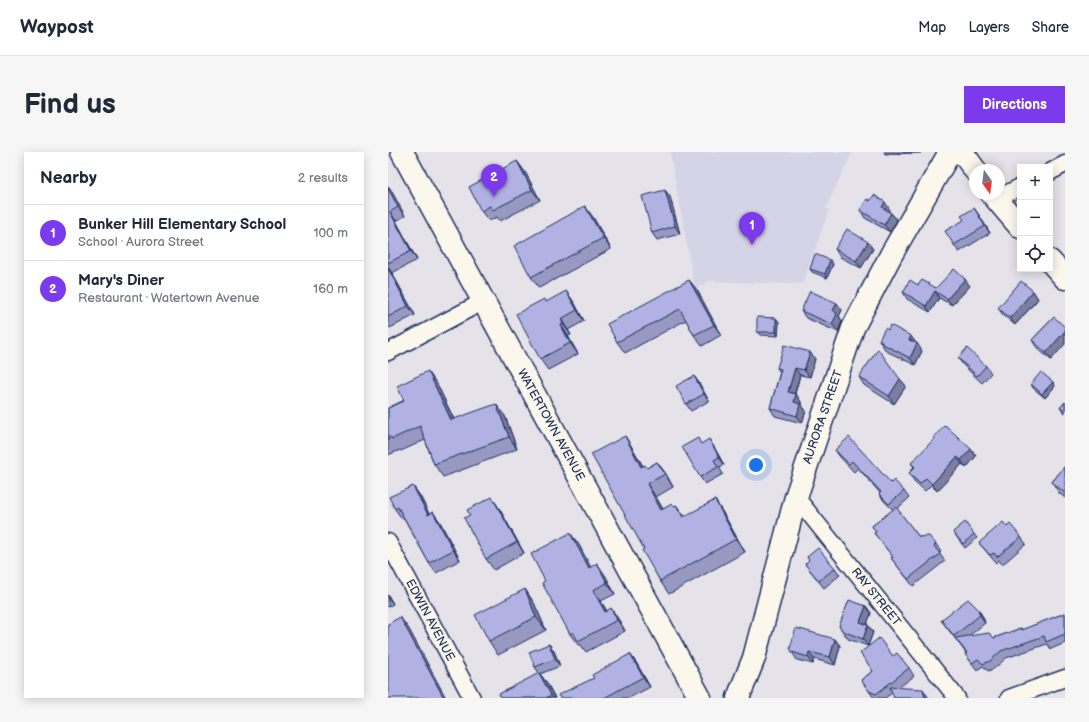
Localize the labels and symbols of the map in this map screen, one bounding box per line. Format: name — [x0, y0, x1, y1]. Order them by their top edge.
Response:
pin: 2 — [481, 164, 507, 197]
north arrow — [969, 164, 1005, 200]
pin: 1 — [739, 212, 765, 245]
street label: WATERTOWN AVENUE — [514, 366, 588, 484]
street label: AURORA STREET — [800, 367, 846, 466]
your location — [746, 455, 766, 475]
street label: RAY STREET — [848, 565, 905, 630]
street label: EDWIN AVENUE — [402, 576, 458, 664]

